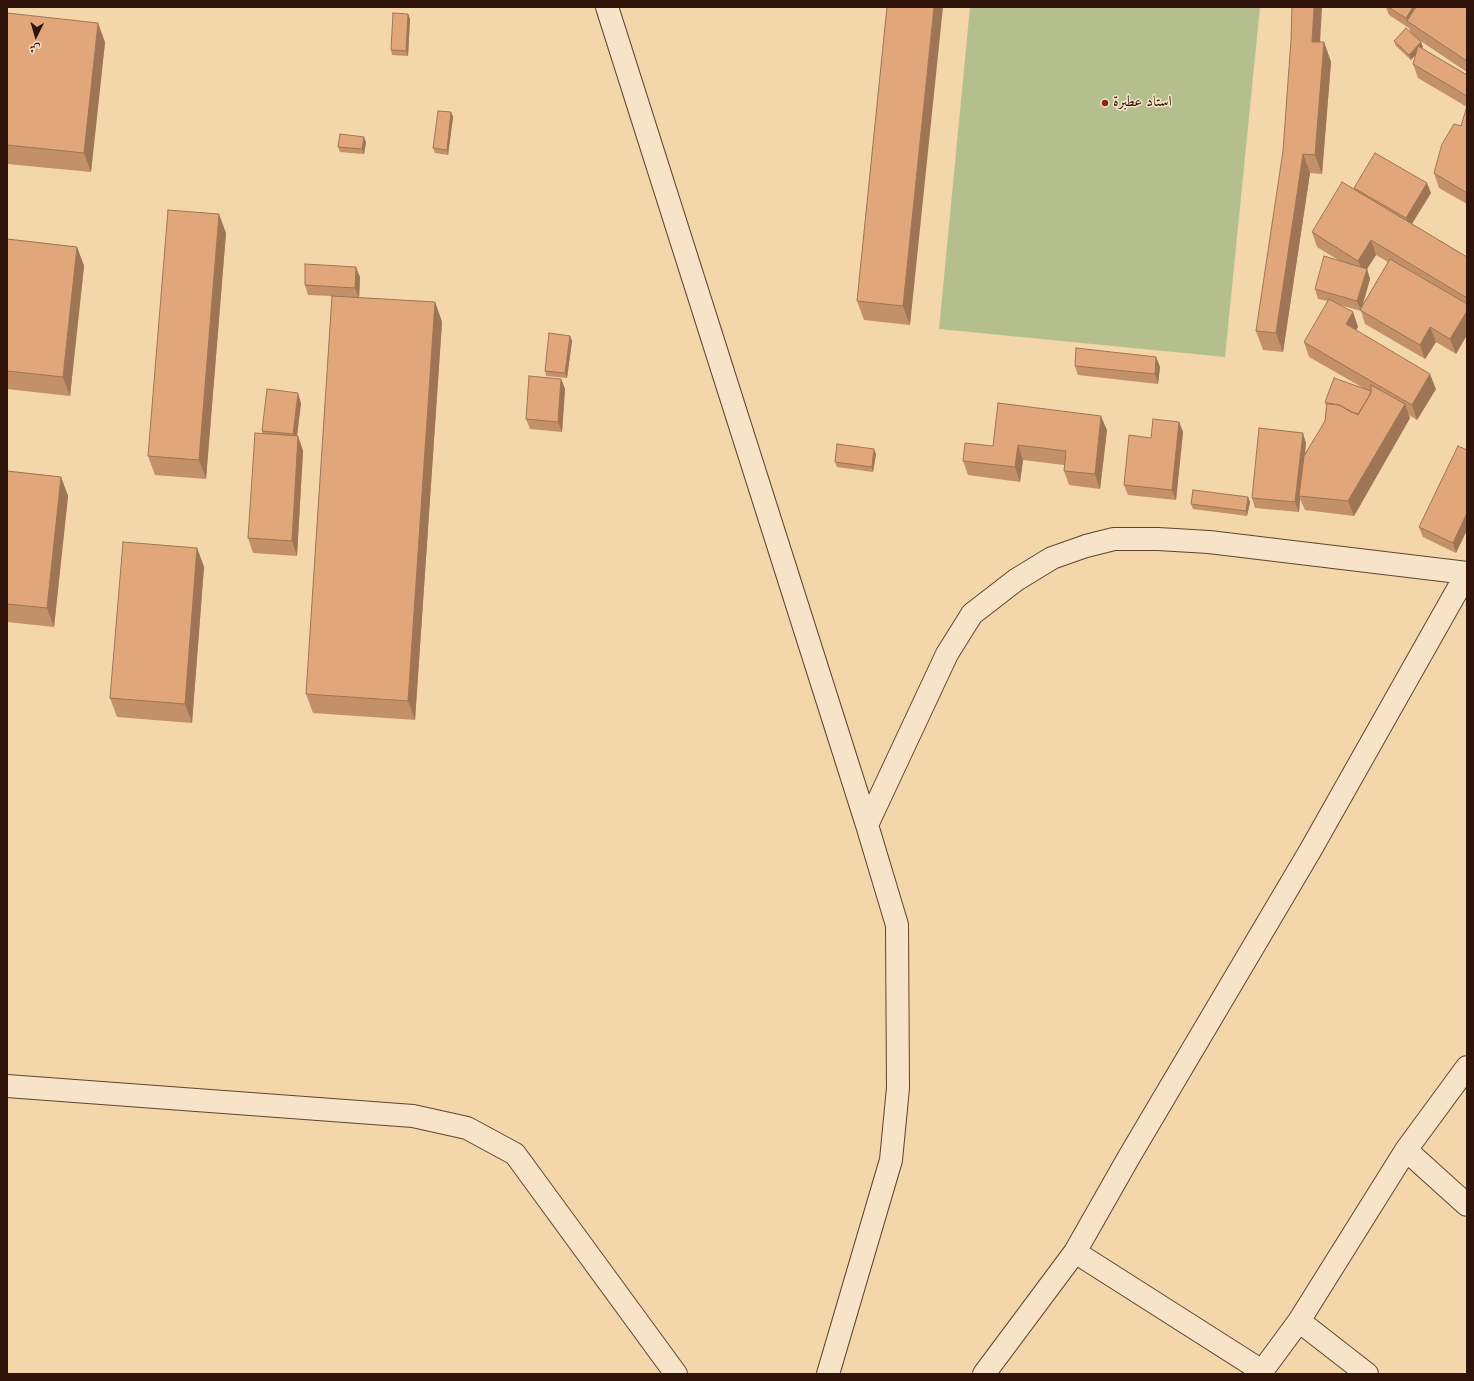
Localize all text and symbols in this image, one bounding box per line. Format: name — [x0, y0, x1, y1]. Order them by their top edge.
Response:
north arrow — [16, 16, 56, 56]
text: ش — [29, 41, 41, 56]
place label: استاد عطبرة — [1113, 94, 1172, 112]
marker: استاد عطبرة — [1100, 98, 1110, 108]

